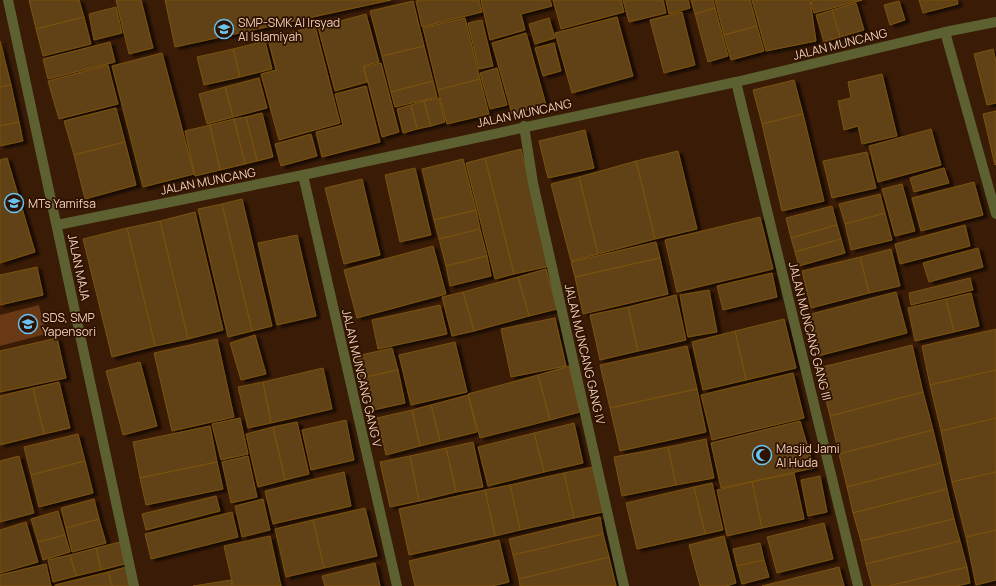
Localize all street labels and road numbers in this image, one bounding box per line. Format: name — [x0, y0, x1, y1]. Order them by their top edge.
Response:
street label: JALAN MUNCANG — [791, 24, 889, 64]
street label: JALAN MUNCANG — [475, 95, 574, 131]
street label: JALAN MUNCANG — [159, 163, 258, 199]
street label: JALAN MAJA — [64, 232, 94, 302]
street label: JALAN MUNCANG GANG III — [785, 260, 835, 402]
street label: JALAN MUNCANG GANG IV — [561, 282, 610, 427]
street label: JALAN MUNCANG GANG V — [338, 307, 386, 449]

